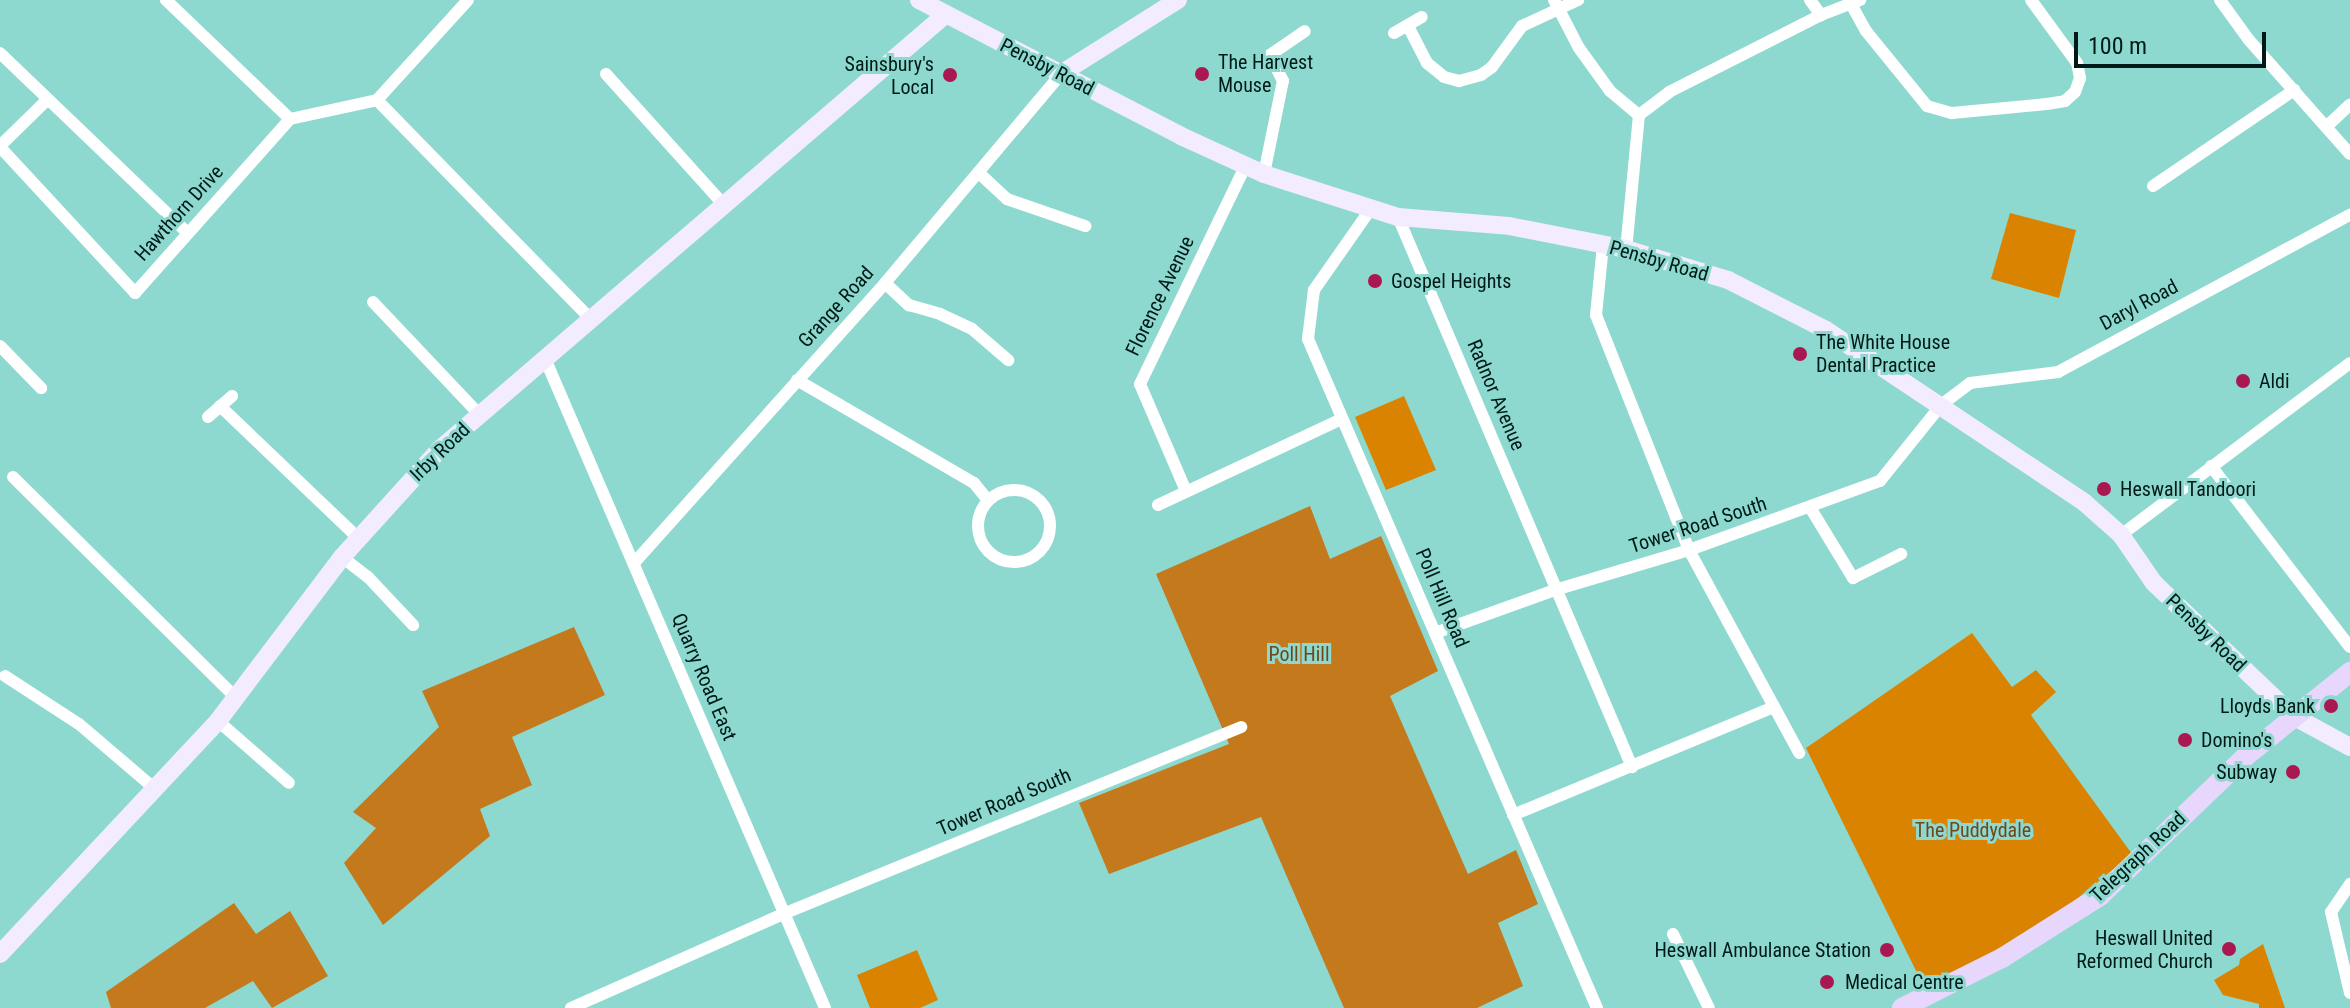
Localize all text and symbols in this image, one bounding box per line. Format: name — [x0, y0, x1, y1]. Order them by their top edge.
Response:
scale bar — [2078, 16, 2270, 66]
text: 100 m — [2088, 32, 2147, 60]
street label: Pensby Road — [996, 33, 1098, 101]
place label: The Harvest Mouse — [1218, 50, 1313, 97]
place label: Sainsbury's Local — [845, 52, 934, 99]
marker: The Harvest Mouse — [1193, 65, 1211, 83]
marker: Sainsbury's Local — [941, 66, 959, 84]
street label: Hawthorn Drive — [130, 160, 228, 266]
street label: Florence Avenue — [1121, 232, 1199, 360]
street label: Pensby Road — [1607, 235, 1711, 287]
street label: Grange Road — [793, 262, 879, 352]
place label: Gospel Heights — [1391, 269, 1511, 293]
marker: Gospel Heights — [1366, 272, 1384, 290]
street label: Daryl Road — [2096, 274, 2182, 336]
place label: The White House Dental Practice — [1816, 330, 1950, 377]
street label: Radnor Avenue — [1462, 336, 1530, 454]
marker: The White House Dental Practice — [1791, 345, 1809, 363]
place label: Aldi — [2259, 369, 2290, 393]
marker: Aldi — [2234, 372, 2252, 390]
street label: Irby Road — [405, 418, 475, 486]
place label: Heswall Tandoori — [2120, 477, 2257, 501]
marker: Heswall Tandoori — [2095, 480, 2113, 498]
street label: Tower Road South — [1626, 492, 1770, 558]
street label: Poll Hill Road — [1410, 545, 1474, 651]
street label: Pensby Road — [2161, 589, 2251, 677]
street label: Quarry Road East — [666, 610, 742, 744]
park label: Poll Hill — [1269, 642, 1329, 666]
place label: Lloyds Bank — [2220, 694, 2315, 718]
marker: Lloyds Bank — [2322, 697, 2340, 715]
place label: Domino's — [2201, 728, 2272, 752]
marker: Domino's — [2176, 731, 2194, 749]
place label: Subway — [2216, 760, 2277, 784]
street label: Tower Road South — [934, 763, 1074, 841]
marker: Subway — [2284, 763, 2302, 781]
street label: Telegraph Road — [2085, 807, 2191, 907]
park label: The Puddydale — [1915, 818, 2031, 842]
place label: Heswall United Reformed Church — [2076, 926, 2213, 973]
place label: Heswall Ambulance Station — [1654, 938, 1871, 962]
marker: Heswall United Reformed Church — [2220, 940, 2238, 958]
marker: Heswall Ambulance Station — [1878, 941, 1896, 959]
place label: Medical Centre — [1845, 970, 1964, 994]
marker: Medical Centre — [1816, 971, 1838, 993]

